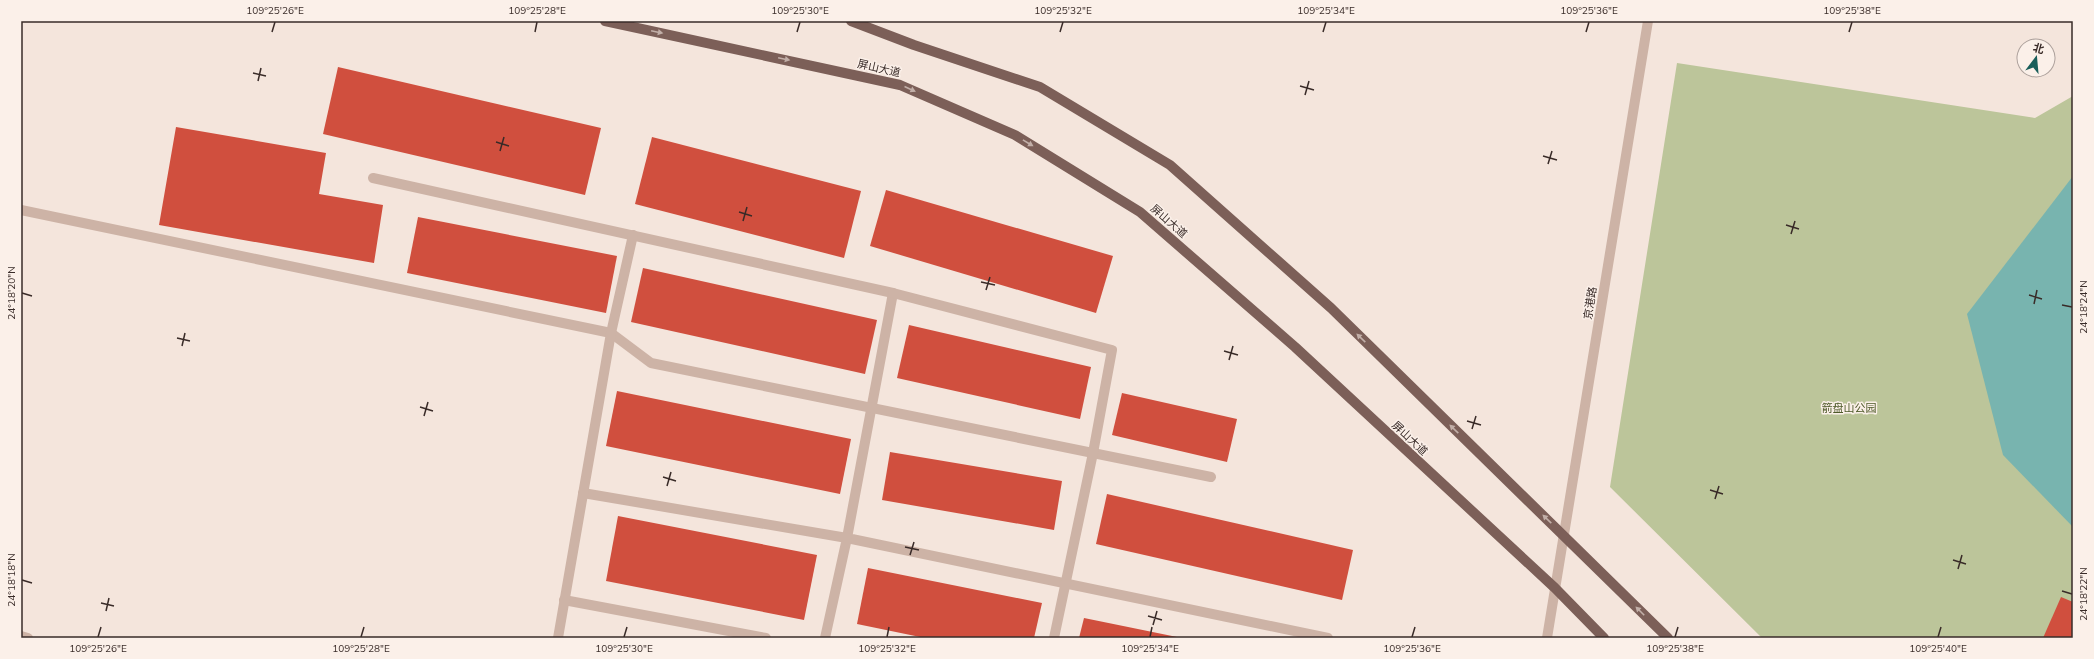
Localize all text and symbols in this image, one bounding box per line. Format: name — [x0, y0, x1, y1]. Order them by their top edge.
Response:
text: 109°25'26"E — [246, 4, 304, 17]
text: 109°25'28"E — [508, 4, 566, 17]
text: 109°25'30"E — [771, 4, 829, 17]
text: 109°25'32"E — [1034, 4, 1092, 17]
text: 109°25'34"E — [1297, 4, 1355, 17]
text: 109°25'36"E — [1560, 4, 1618, 17]
text: 109°25'38"E — [1823, 4, 1881, 17]
one-way arrow — [651, 30, 663, 36]
north arrow — [2016, 38, 2056, 78]
text: 北 — [2032, 40, 2046, 57]
street label: 屏山大道 — [856, 56, 902, 80]
one-way arrow — [778, 57, 790, 63]
one-way arrow — [905, 86, 916, 92]
one-way arrow — [1022, 140, 1034, 147]
street label: 屏山大道 — [1148, 201, 1190, 241]
text: 24°18'20"N — [5, 266, 18, 320]
text: 24°18'24"N — [2077, 280, 2090, 334]
street label: 京港路 — [1581, 286, 1599, 320]
one-way arrow — [1356, 333, 1366, 343]
park label: 箭盘山公园 — [1822, 401, 1877, 415]
street label: 屏山大道 — [1389, 418, 1431, 458]
one-way arrow — [1449, 424, 1459, 433]
one-way arrow — [1542, 515, 1552, 524]
text: 24°18'18"N — [5, 553, 18, 607]
text: 24°18'22"N — [2077, 567, 2090, 621]
one-way arrow — [1635, 606, 1645, 616]
text: 109°25'26"E — [69, 642, 127, 655]
text: 109°25'28"E — [332, 642, 390, 655]
text: 109°25'30"E — [595, 642, 653, 655]
text: 109°25'32"E — [858, 642, 916, 655]
text: 109°25'34"E — [1121, 642, 1179, 655]
text: 109°25'36"E — [1383, 642, 1441, 655]
text: 109°25'38"E — [1646, 642, 1704, 655]
text: 109°25'40"E — [1909, 642, 1967, 655]

